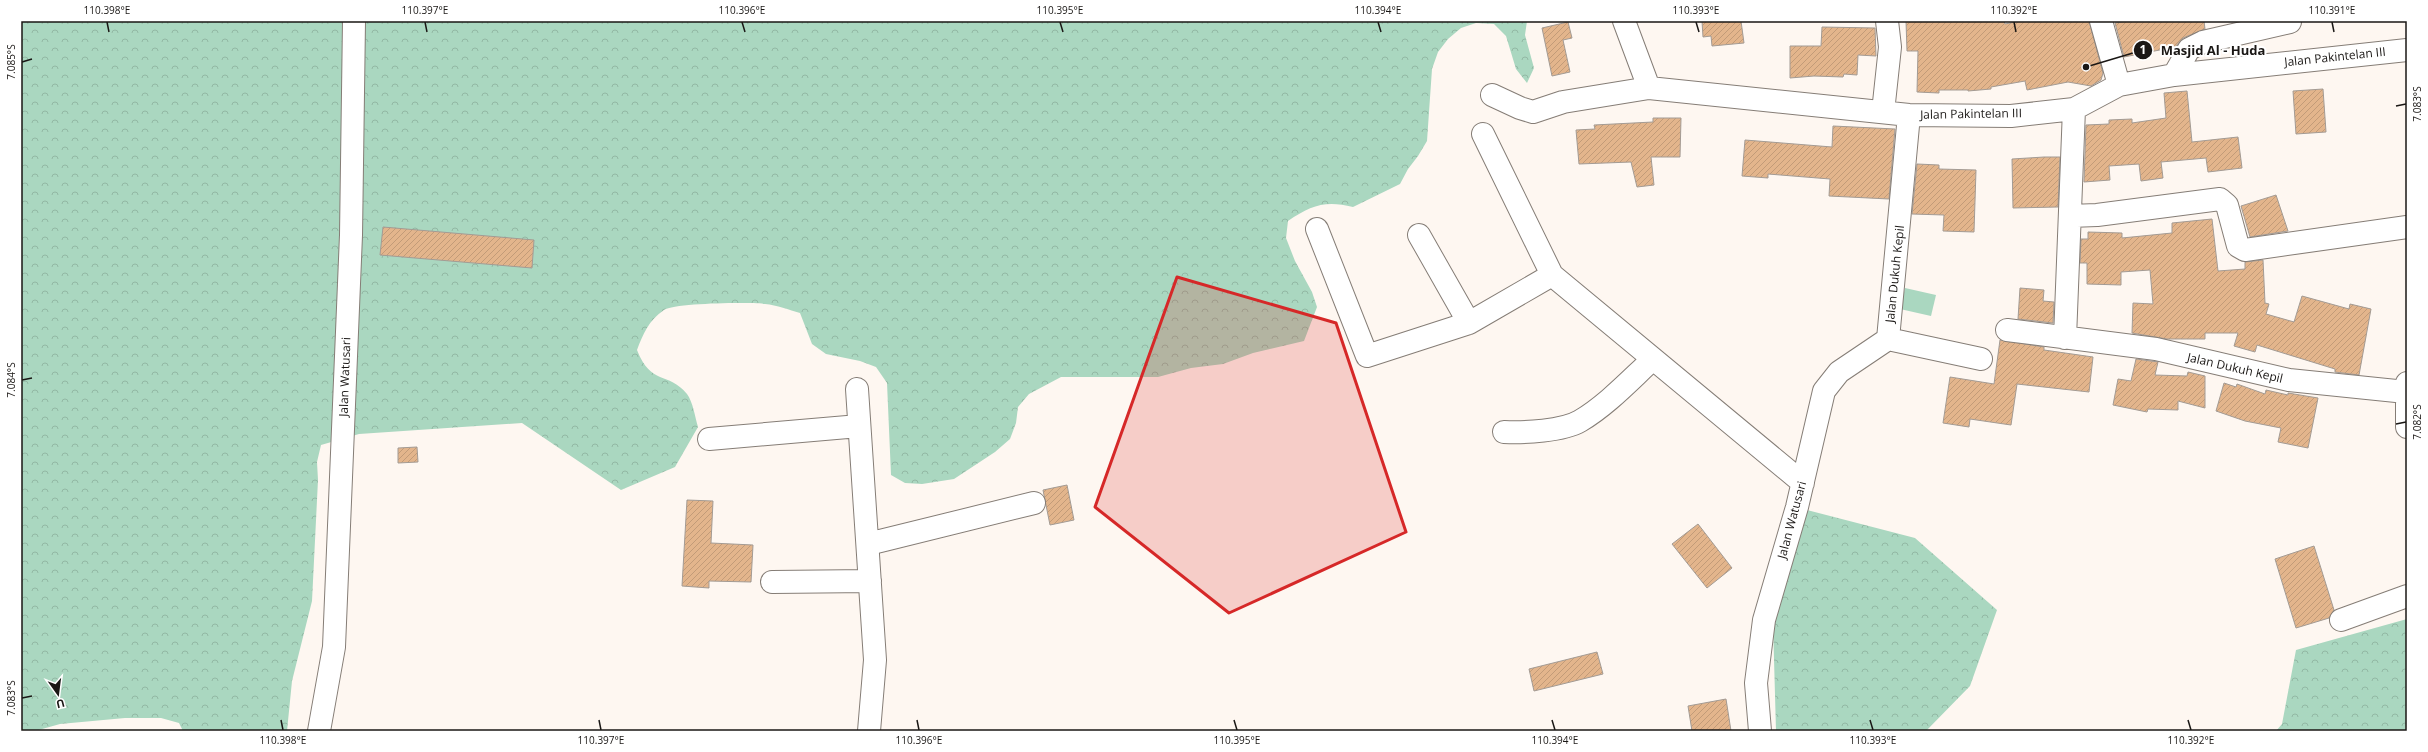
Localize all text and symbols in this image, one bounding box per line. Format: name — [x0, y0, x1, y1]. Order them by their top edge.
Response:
text: 110.398°E — [84, 3, 130, 17]
text: 110.397°E — [402, 3, 448, 17]
text: 110.396°E — [719, 3, 765, 17]
text: 110.395°E — [1037, 3, 1083, 17]
text: 110.394°E — [1355, 3, 1401, 17]
text: 110.393°E — [1673, 3, 1719, 17]
text: 110.392°E — [1991, 3, 2037, 17]
text: 110.391°E — [2309, 3, 2355, 17]
callout: Masjid Al - Huda — [2133, 38, 2274, 63]
text: 1 — [2140, 41, 2146, 58]
text: Masjid Al - Huda — [2161, 41, 2265, 59]
street label: Jalan Pakintelan III — [2282, 43, 2387, 70]
text: 7.085°S — [4, 44, 18, 80]
text: 7.083°S — [2410, 86, 2424, 122]
street label: Jalan Pakintelan III — [1919, 104, 2022, 123]
street label: Jalan Dukuh Kepil — [1881, 224, 1908, 324]
street label: Jalan Watusari — [335, 337, 354, 418]
street label: Jalan Dukuh Kepil — [2185, 348, 2285, 387]
text: 7.084°S — [4, 362, 18, 398]
text: 7.082°S — [2410, 404, 2424, 440]
street label: Jalan Watusari — [1773, 479, 1810, 562]
north arrow — [38, 674, 78, 714]
text: 7.083°S — [4, 680, 18, 716]
text: U — [55, 696, 66, 712]
text: 110.398°E — [260, 733, 306, 747]
text: 110.397°E — [578, 733, 624, 747]
text: 110.396°E — [896, 733, 942, 747]
text: 110.395°E — [1214, 733, 1260, 747]
text: 110.394°E — [1532, 733, 1578, 747]
text: 110.393°E — [1850, 733, 1896, 747]
text: 110.392°E — [2168, 733, 2214, 747]

